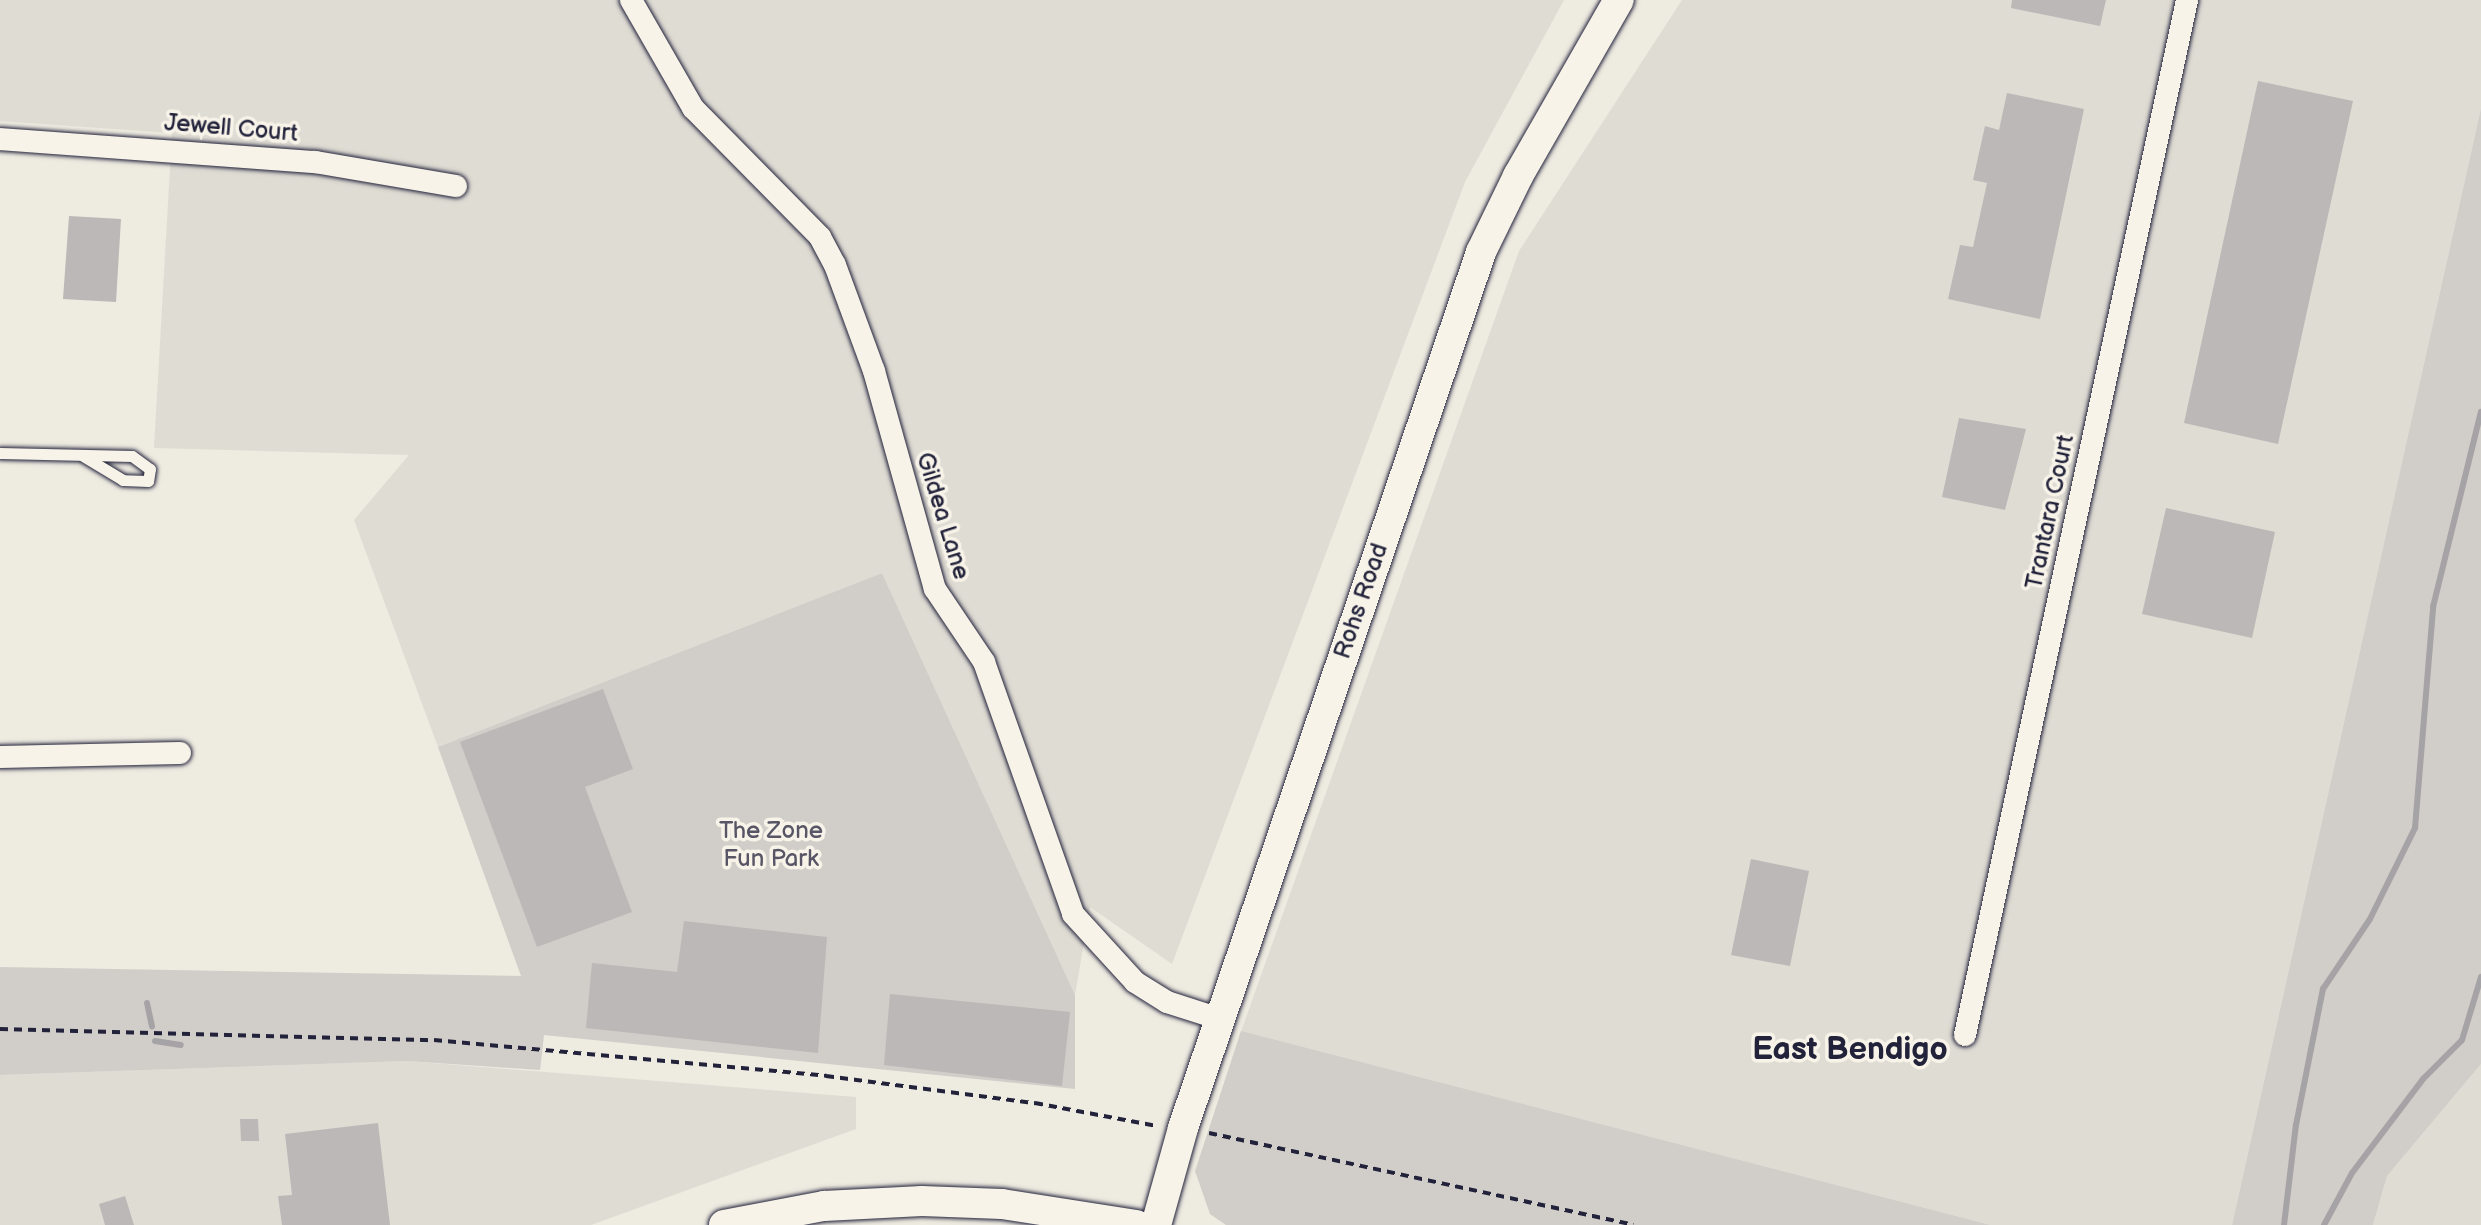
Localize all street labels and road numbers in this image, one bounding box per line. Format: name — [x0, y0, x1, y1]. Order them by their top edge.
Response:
street label: Jewell Court — [163, 108, 299, 148]
street label: Trantara Court — [2020, 432, 2080, 592]
street label: Gildea Lane — [910, 449, 976, 583]
street label: Rohs Road — [1328, 539, 1394, 663]

